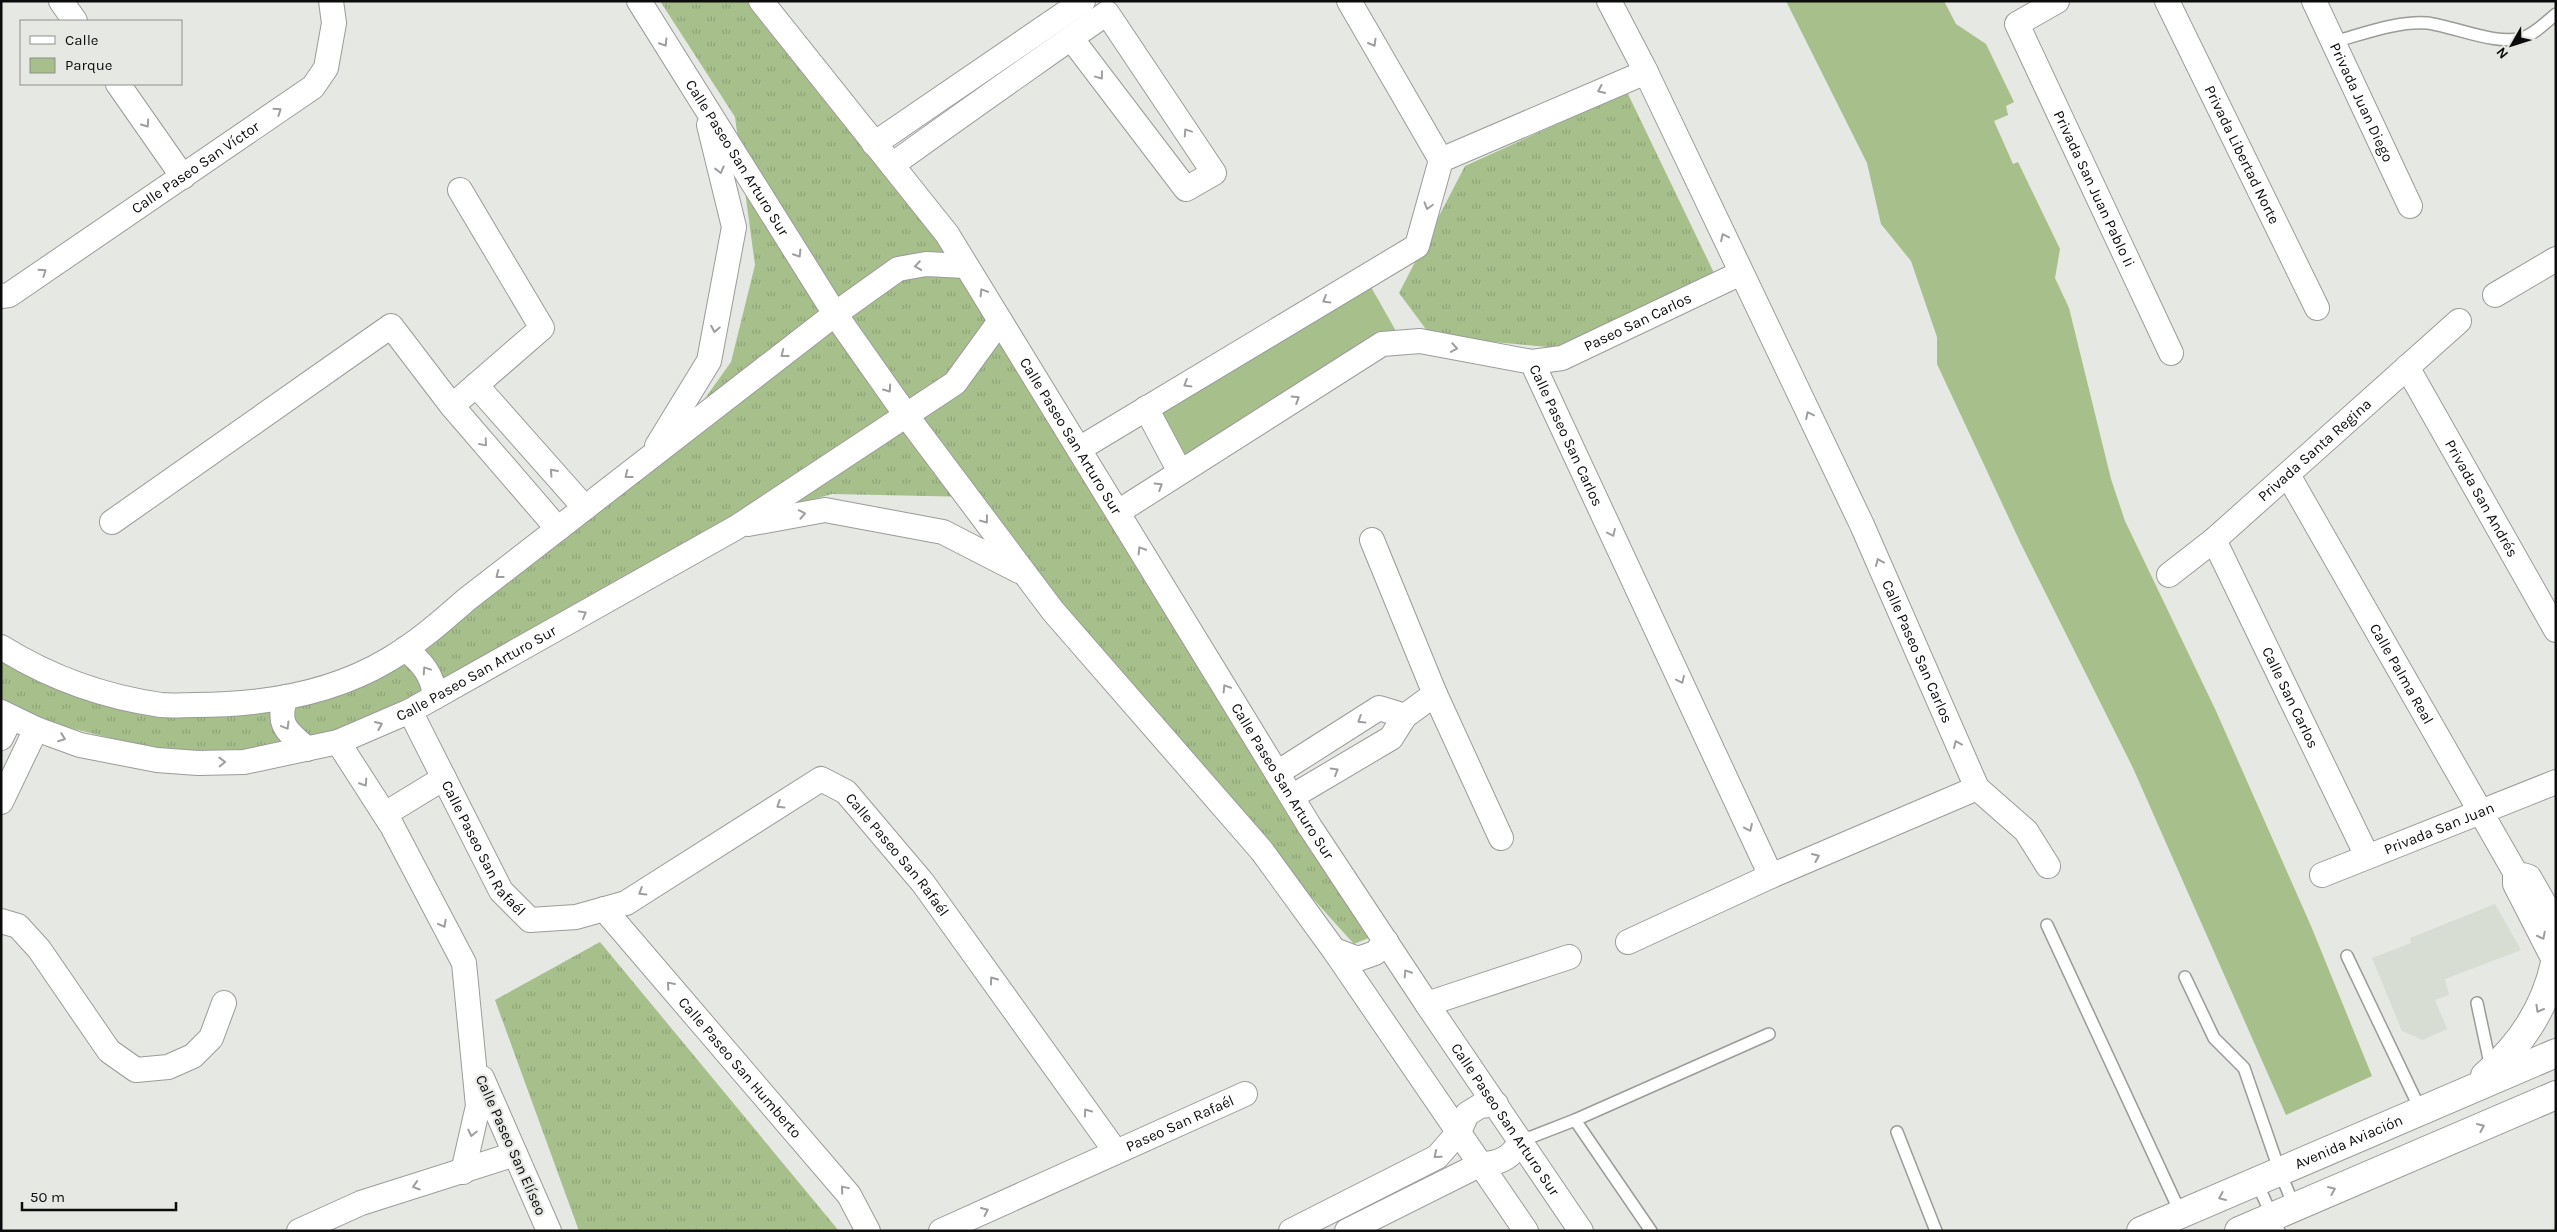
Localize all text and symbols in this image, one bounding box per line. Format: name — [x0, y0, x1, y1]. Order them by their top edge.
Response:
legend — [20, 20, 182, 85]
north arrow — [2487, 20, 2537, 70]
text: Calle — [65, 31, 99, 49]
one-way arrow — [658, 37, 668, 46]
one-way arrow — [1367, 38, 1377, 47]
street label: Privada Juan Diego — [2326, 40, 2397, 165]
text: N — [2493, 44, 2512, 62]
text: Parque — [65, 56, 113, 74]
one-way arrow — [1095, 71, 1104, 80]
street label: Calle Paseo San Arturo Sur — [682, 76, 793, 240]
street label: Privada Libertad Norte — [2201, 82, 2283, 227]
one-way arrow — [1597, 84, 1606, 95]
street label: Privada San Juan Pablo Ii — [2050, 107, 2138, 270]
one-way arrow — [272, 108, 282, 117]
street label: Calle Paseo San Víctor — [128, 117, 263, 217]
one-way arrow — [140, 118, 149, 128]
one-way arrow — [1183, 129, 1193, 138]
one-way arrow — [714, 166, 725, 175]
one-way arrow — [1423, 202, 1434, 211]
one-way arrow — [1720, 233, 1730, 242]
one-way arrow — [792, 248, 801, 257]
one-way arrow — [913, 260, 922, 270]
one-way arrow — [37, 269, 47, 278]
one-way arrow — [979, 288, 989, 297]
street label: Paseo San Carlos — [1581, 289, 1694, 355]
one-way arrow — [1323, 294, 1332, 304]
one-way arrow — [710, 325, 720, 334]
one-way arrow — [1450, 342, 1459, 352]
one-way arrow — [781, 349, 790, 357]
street label: Calle Paseo San Arturo Sur — [1016, 354, 1126, 518]
street label: Calle Paseo San Carlos — [1525, 362, 1607, 509]
one-way arrow — [1183, 377, 1192, 387]
one-way arrow — [882, 383, 891, 393]
street label: Privada Santa Regina — [2254, 395, 2375, 505]
one-way arrow — [1290, 396, 1300, 405]
one-way arrow — [1805, 411, 1816, 420]
street label: Privada San Andrés — [2441, 436, 2522, 560]
one-way arrow — [478, 437, 487, 446]
one-way arrow — [549, 468, 558, 477]
one-way arrow — [624, 470, 633, 479]
one-way arrow — [1153, 483, 1162, 492]
one-way arrow — [797, 510, 806, 520]
one-way arrow — [979, 514, 987, 523]
one-way arrow — [1606, 528, 1616, 537]
one-way arrow — [1137, 546, 1147, 555]
one-way arrow — [1874, 558, 1885, 567]
one-way arrow — [496, 569, 505, 577]
street label: Calle Paseo San Carlos — [1878, 577, 1956, 726]
one-way arrow — [577, 610, 586, 620]
street label: Calle Palma Real — [2366, 620, 2438, 727]
street label: Calle Paseo San Arturo Sur — [393, 621, 560, 725]
street label: Calle San Carlos — [2258, 644, 2322, 751]
one-way arrow — [423, 666, 432, 676]
one-way arrow — [1674, 675, 1685, 684]
one-way arrow — [1222, 685, 1232, 694]
street label: Calle Paseo San Arturo Sur — [1227, 700, 1338, 863]
one-way arrow — [1357, 714, 1366, 723]
one-way arrow — [374, 720, 382, 730]
one-way arrow — [279, 721, 289, 730]
one-way arrow — [57, 732, 66, 742]
one-way arrow — [1953, 740, 1963, 748]
one-way arrow — [218, 757, 226, 768]
one-way arrow — [1329, 768, 1338, 778]
one-way arrow — [358, 777, 367, 786]
street label: Calle Paseo San Rafaél — [438, 778, 529, 919]
street label: Calle Paseo San Rafaél — [842, 789, 953, 920]
street label: Privada San Juan — [2381, 798, 2497, 858]
one-way arrow — [776, 799, 785, 809]
one-way arrow — [1743, 822, 1753, 831]
one-way arrow — [1811, 852, 1820, 863]
one-way arrow — [639, 886, 648, 895]
one-way arrow — [437, 919, 447, 928]
one-way arrow — [2535, 931, 2546, 940]
one-way arrow — [1403, 969, 1413, 978]
one-way arrow — [990, 976, 999, 986]
one-way arrow — [666, 982, 675, 991]
street label: Calle Paseo San Humberto — [675, 993, 805, 1142]
one-way arrow — [2535, 1003, 2545, 1012]
street label: Calle Paseo San Arturo Sur — [1447, 1040, 1564, 1200]
street label: Calle Paseo San Elíseo — [472, 1072, 550, 1218]
street label: Paseo San Rafaél — [1123, 1091, 1237, 1156]
one-way arrow — [1085, 1109, 1093, 1118]
street label: Avenida Aviación — [2292, 1111, 2406, 1173]
one-way arrow — [2476, 1122, 2485, 1133]
one-way arrow — [467, 1128, 478, 1137]
one-way arrow — [1433, 1150, 1442, 1159]
scale bar — [22, 1180, 176, 1212]
one-way arrow — [413, 1180, 421, 1190]
one-way arrow — [840, 1185, 849, 1194]
one-way arrow — [2327, 1186, 2336, 1197]
text: 50 m — [30, 1188, 65, 1206]
one-way arrow — [2218, 1191, 2227, 1202]
one-way arrow — [980, 1206, 989, 1217]

